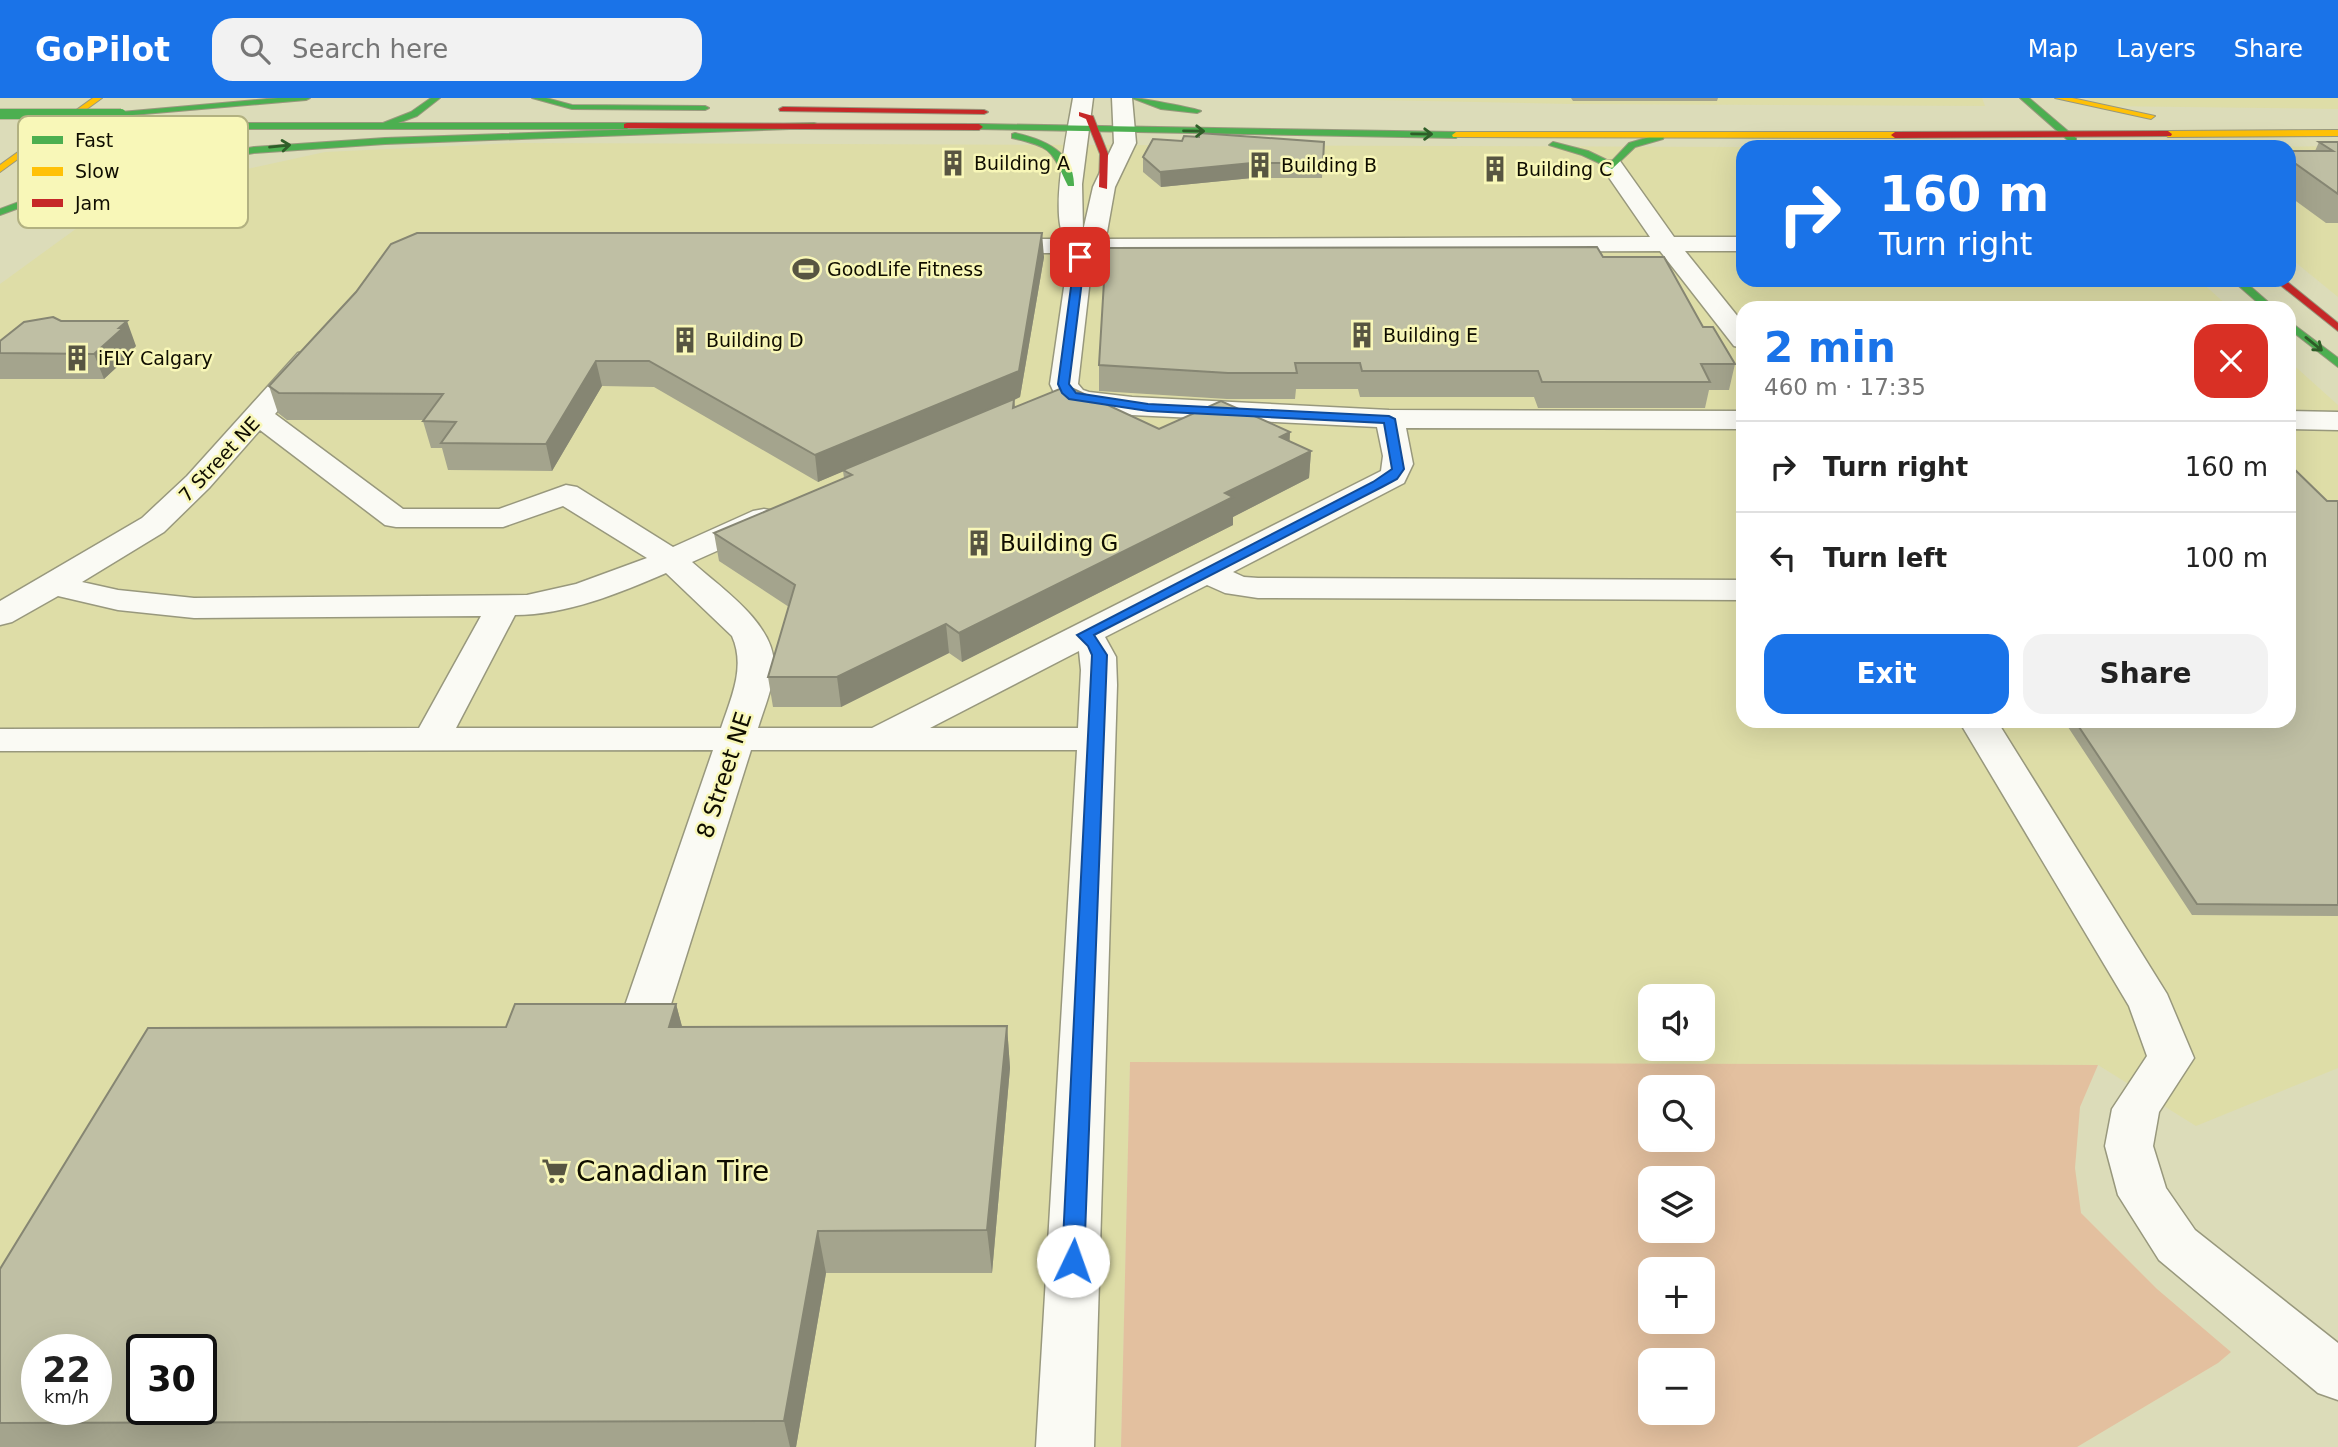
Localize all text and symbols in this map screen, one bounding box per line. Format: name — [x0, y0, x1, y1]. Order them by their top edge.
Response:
search box — [212, 18, 702, 81]
text: GoPilot — [35, 30, 170, 69]
icon: search — [236, 30, 274, 68]
text: Search here — [292, 34, 448, 64]
text: Map — [2028, 35, 2078, 63]
text: Layers — [2116, 35, 2196, 63]
text: Share — [2234, 35, 2303, 63]
legend — [18, 116, 248, 228]
one-way arrow — [1182, 124, 1205, 138]
one-way arrow — [1410, 128, 1433, 141]
text: Fast — [75, 129, 113, 151]
one-way arrow — [268, 140, 291, 153]
building icon: Building A — [938, 148, 968, 178]
building icon: Building B — [1245, 150, 1275, 180]
place label: Building A — [974, 152, 1070, 174]
place label: Building B — [1281, 154, 1377, 176]
building icon: Building C — [1480, 154, 1510, 184]
place label: Building C — [1516, 158, 1612, 180]
text: Slow — [75, 160, 120, 182]
text: 160 m — [1879, 166, 2049, 223]
icon: right — [1764, 168, 1855, 259]
text: Jam — [74, 192, 111, 214]
text: Turn right — [1879, 225, 2032, 263]
pin — [1050, 227, 1110, 287]
icon: arrive — [1061, 238, 1099, 276]
sports icon: GoodLife Fitness — [791, 254, 821, 284]
place label: GoodLife Fitness — [827, 258, 983, 280]
building icon: Building E — [1347, 320, 1377, 350]
text: 2 min — [1764, 323, 1896, 372]
place label: Building E — [1383, 324, 1478, 346]
button: close — [2194, 324, 2268, 398]
building icon: Building D — [670, 325, 700, 355]
place label: Building D — [706, 329, 804, 351]
one-way arrow — [2304, 336, 2322, 352]
building icon: iFLY Calgary — [62, 343, 92, 373]
place label: iFLY Calgary — [98, 347, 213, 369]
text: 460 m · 17:35 — [1764, 374, 1926, 400]
street label: 7 Street NE — [174, 412, 264, 506]
icon: right — [1764, 448, 1802, 486]
text: Turn right — [1823, 452, 1968, 482]
text: 160 m — [2185, 452, 2268, 482]
building icon: Building G — [964, 528, 994, 558]
place label: Building G — [1000, 530, 1118, 556]
icon: left — [1764, 539, 1802, 577]
text: Turn left — [1823, 543, 1947, 573]
text: 100 m — [2185, 543, 2268, 573]
button: Exit — [1764, 634, 2009, 714]
button: Share — [2023, 634, 2268, 714]
street label: 8 Street NE — [691, 709, 757, 841]
map controls — [1638, 984, 1715, 1425]
button: sound — [1638, 984, 1715, 1061]
button: search — [1638, 1075, 1715, 1152]
place label: Canadian Tire — [576, 1155, 769, 1188]
supermarket icon: Canadian Tire — [540, 1156, 570, 1186]
button: layers — [1638, 1166, 1715, 1243]
position arrow — [1036, 1224, 1110, 1298]
button: + — [1638, 1257, 1715, 1334]
speed limit sign: 30 — [126, 1334, 217, 1425]
button: − — [1638, 1348, 1715, 1425]
text: 22 — [42, 1350, 91, 1390]
text: km/h — [44, 1386, 89, 1407]

